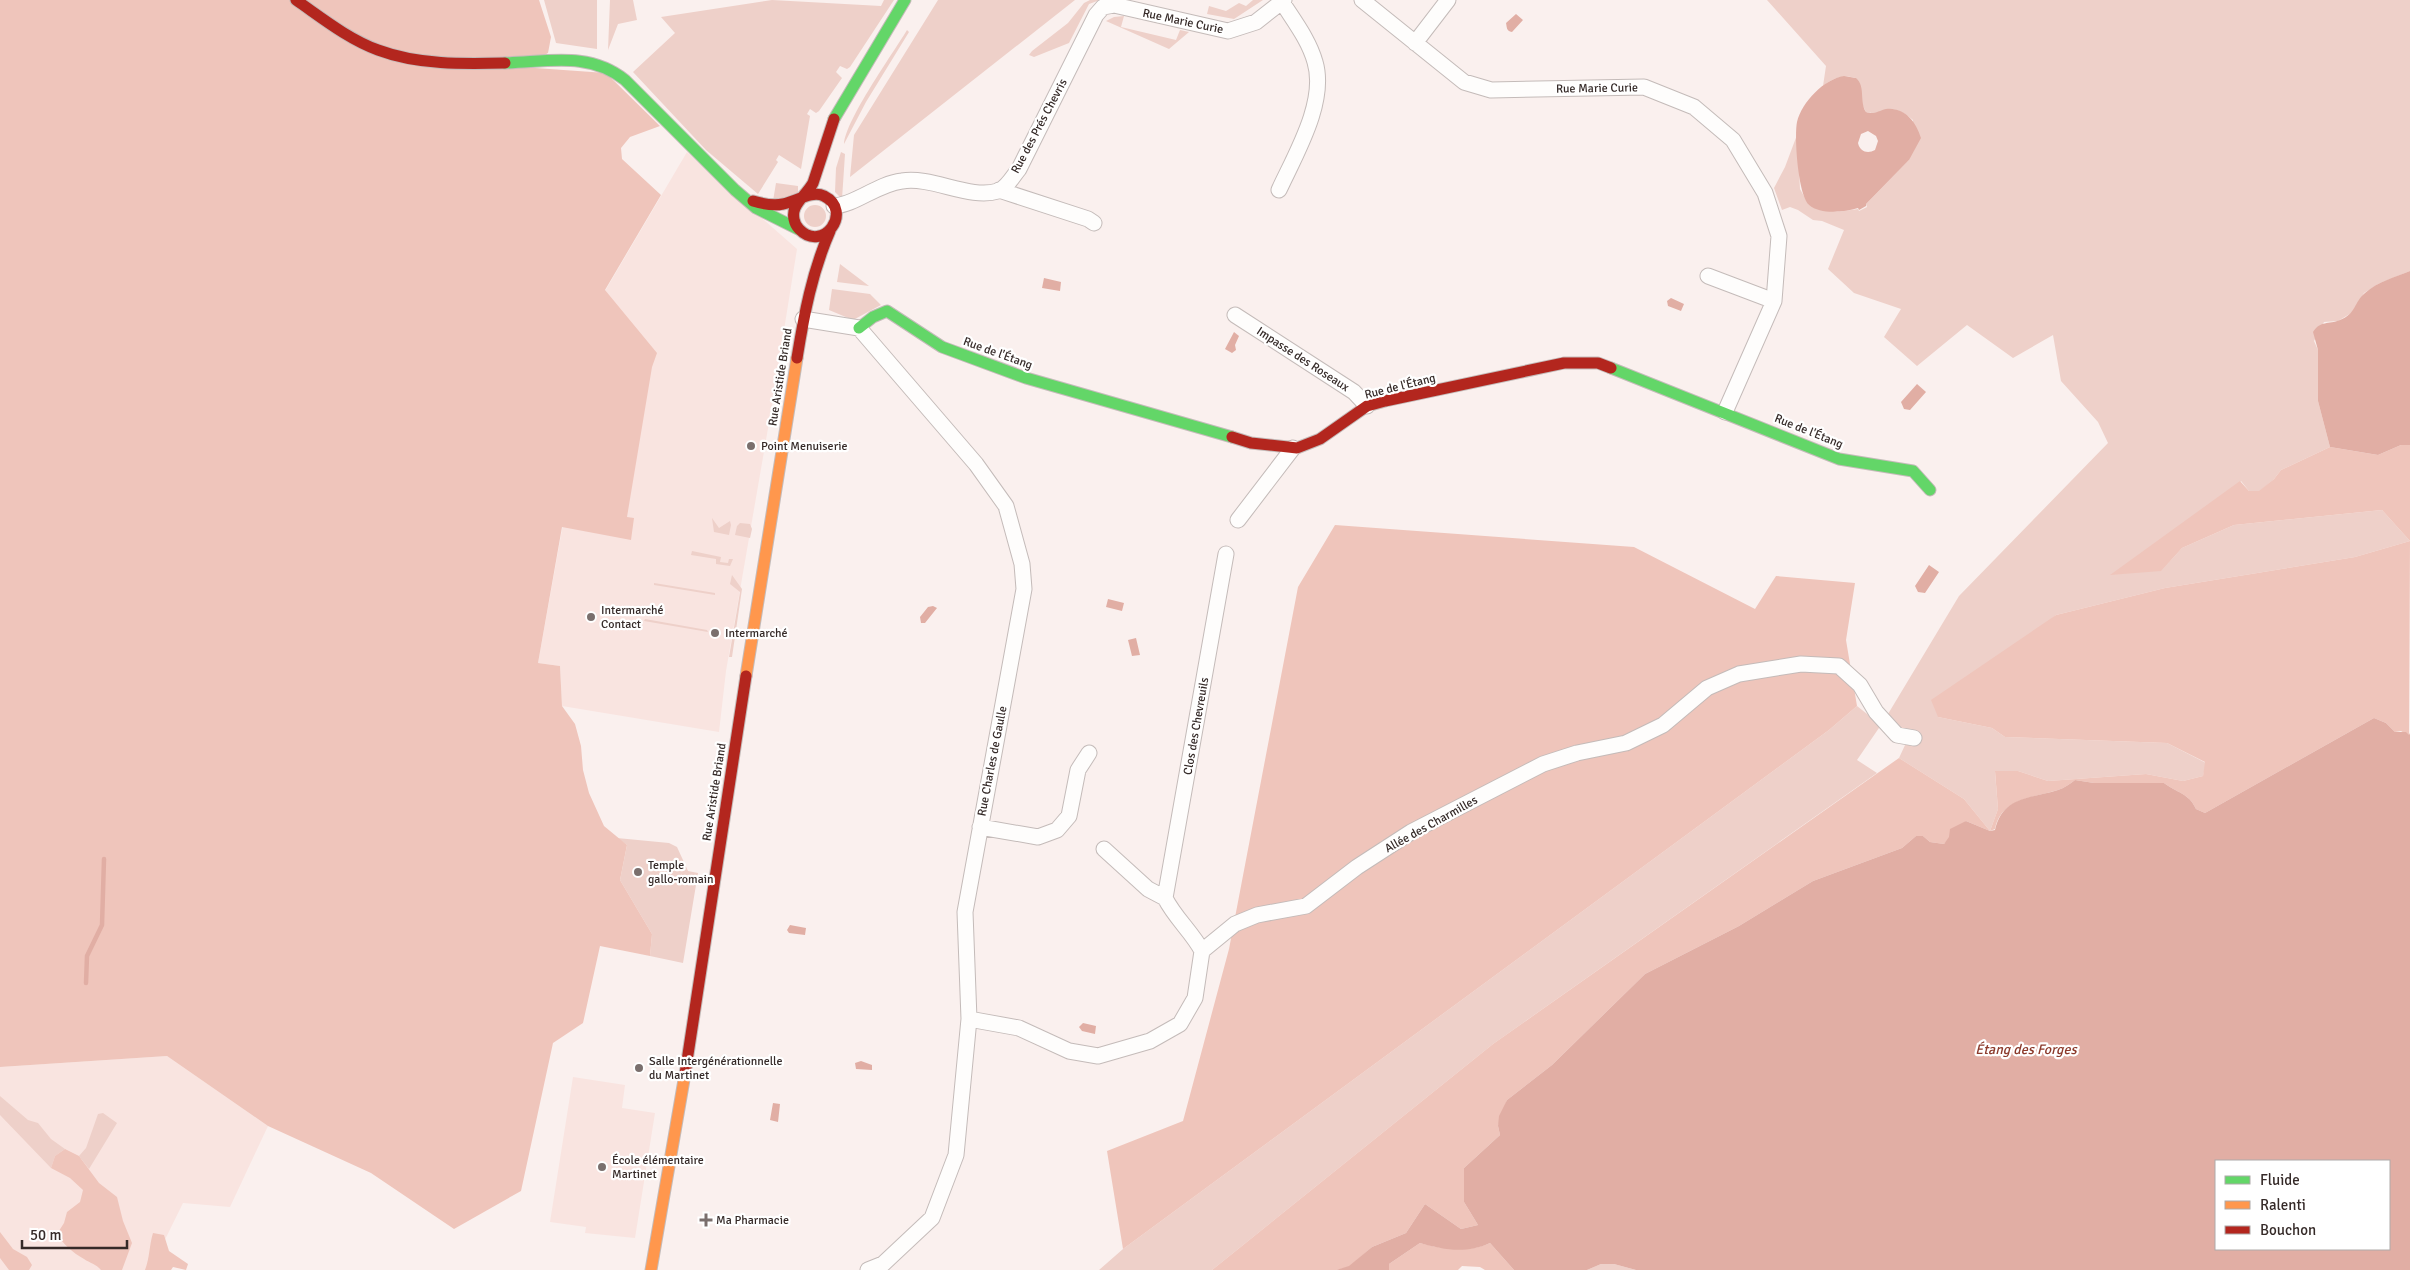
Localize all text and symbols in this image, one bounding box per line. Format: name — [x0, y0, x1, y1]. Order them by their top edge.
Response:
street label: Rue Marie Curie — [1141, 6, 1225, 37]
street label: Rue des Prés Chevris — [1008, 76, 1071, 176]
street label: Rue Marie Curie — [1556, 80, 1638, 97]
street label: Impasse des Roseaux — [1253, 324, 1352, 395]
street label: Rue Aristide Briand — [765, 327, 796, 427]
street label: Rue de l'Étang — [961, 334, 1035, 373]
street label: Rue de l'Étang — [1363, 370, 1437, 403]
street label: Rue de l'Étang — [1772, 411, 1845, 452]
place label: Point Menuiserie — [761, 439, 848, 454]
marker: Point Menuiserie — [745, 440, 757, 452]
place label: Intermarché Contact — [601, 603, 664, 632]
marker: Intermarché Contact — [585, 611, 597, 623]
place label: Intermarché — [725, 626, 788, 641]
marker: Intermarché — [709, 627, 721, 639]
street label: Clos des Chevreuils — [1181, 676, 1212, 776]
street label: Rue Charles de Gaulle — [974, 705, 1011, 817]
street label: Rue Aristide Briand — [699, 742, 730, 842]
street label: Allée des Charmilles — [1382, 793, 1480, 856]
place label: Temple gallo-romain — [648, 858, 714, 887]
marker: Temple gallo-romain — [632, 866, 644, 878]
water label: Étang des Forges — [1975, 1041, 2079, 1058]
place label: Salle Intergénérationnelle du Martinet — [649, 1054, 783, 1083]
marker: Salle Intergénérationnelle du Martinet — [633, 1062, 645, 1074]
place label: École élémentaire Martinet — [612, 1153, 704, 1182]
legend — [2215, 1160, 2390, 1250]
marker: École élémentaire Martinet — [596, 1161, 608, 1173]
text: Fluide — [2260, 1171, 2300, 1189]
text: Ralenti — [2260, 1196, 2306, 1214]
place label: Ma Pharmacie — [716, 1213, 789, 1228]
marker: Ma Pharmacie — [700, 1214, 712, 1226]
scale bar — [22, 1218, 128, 1250]
text: Bouchon — [2260, 1221, 2316, 1239]
text: 50 m — [30, 1226, 61, 1244]

